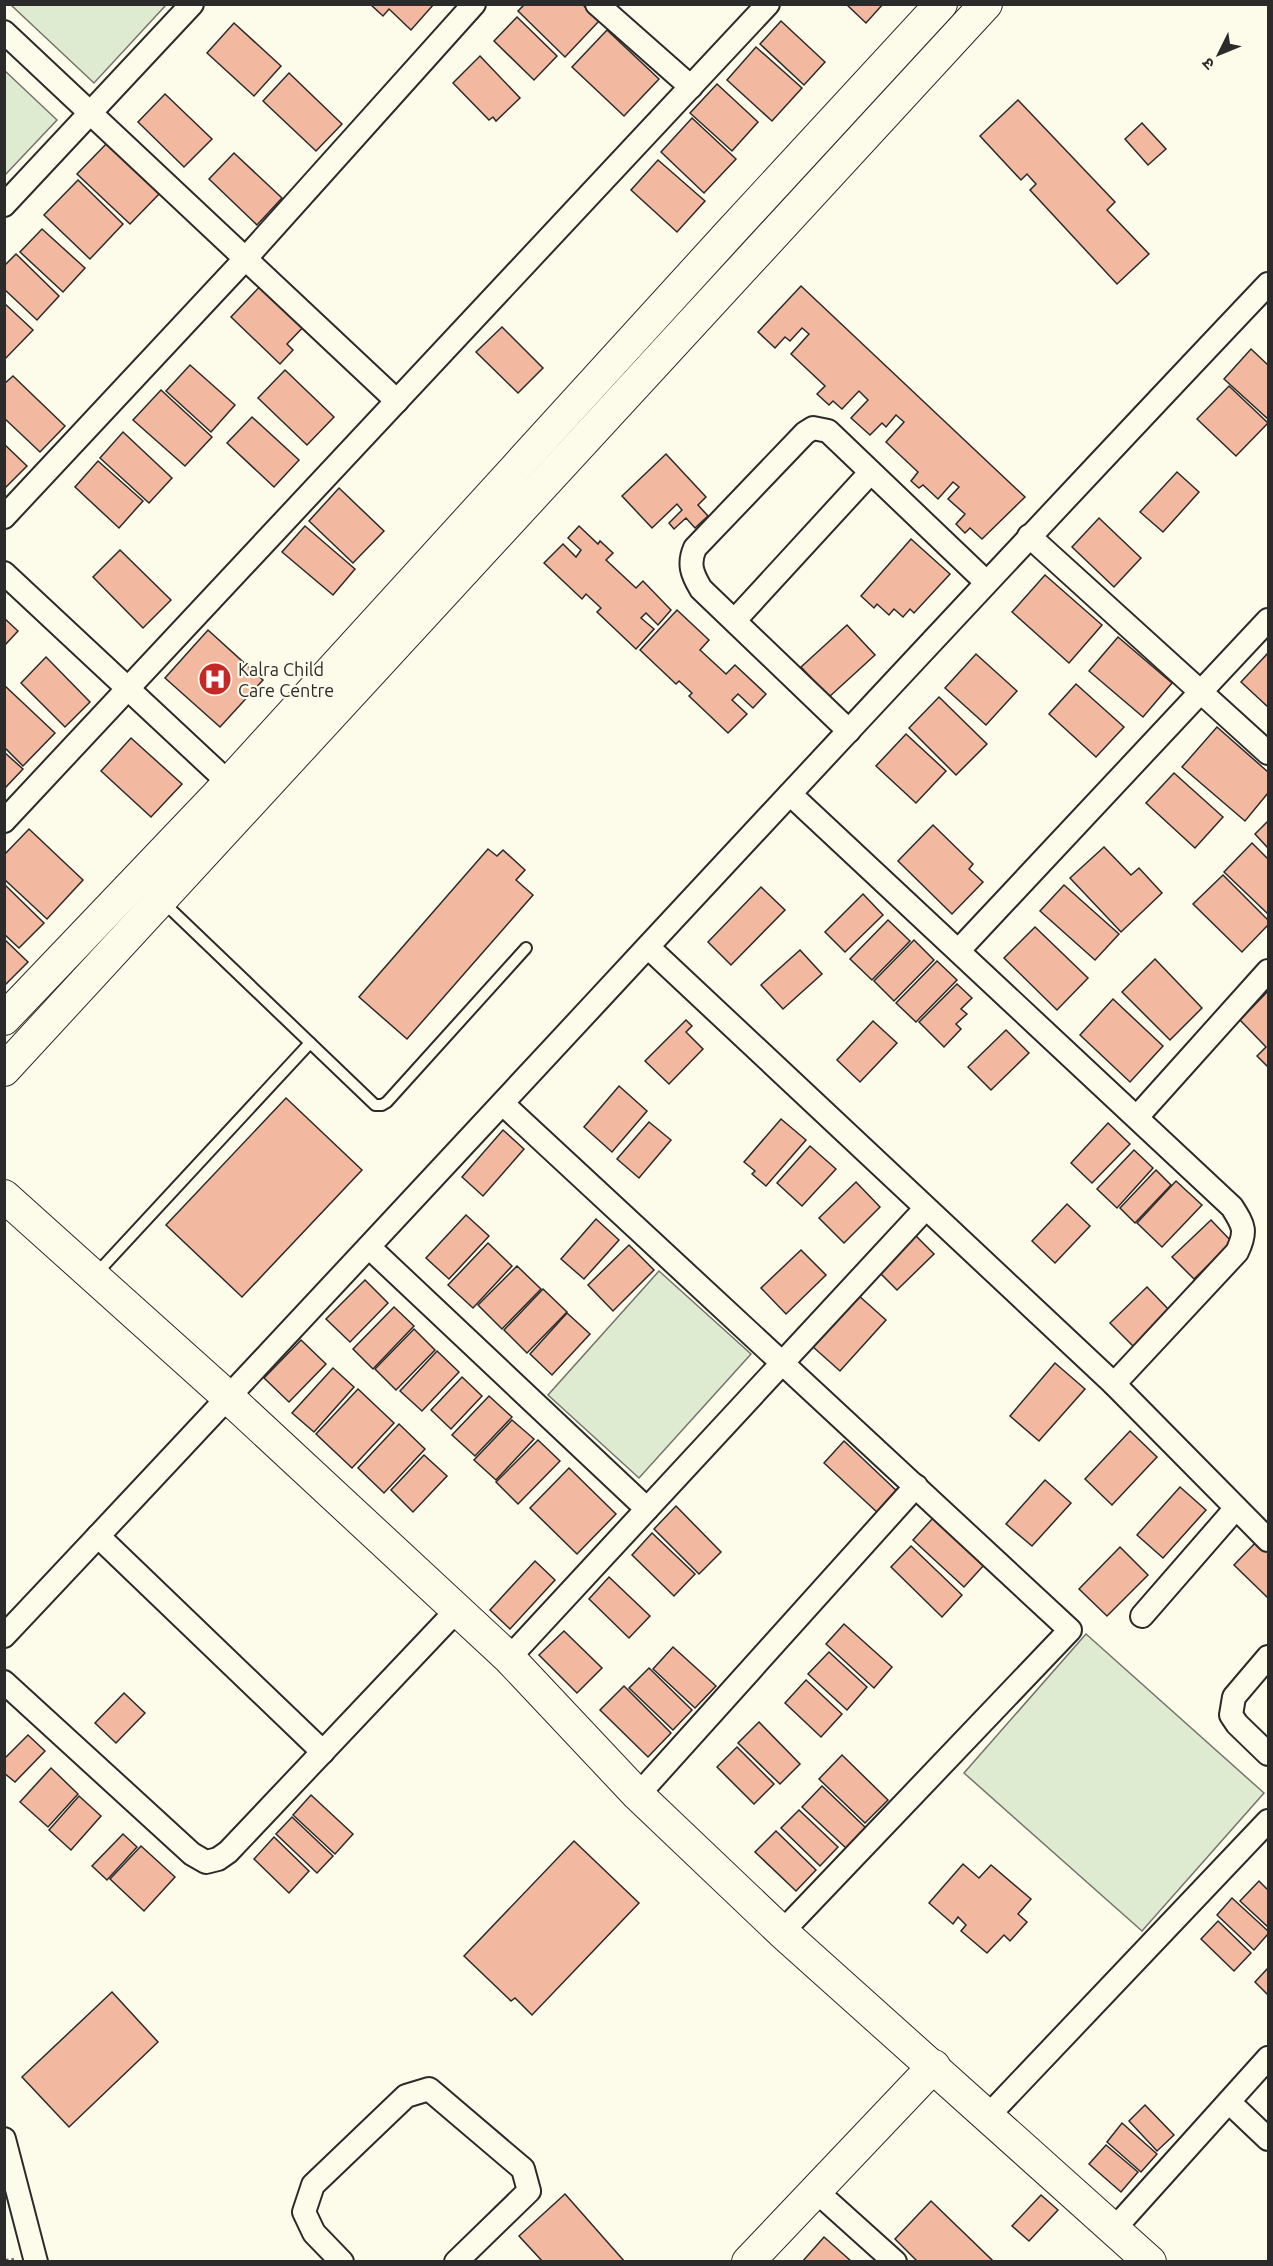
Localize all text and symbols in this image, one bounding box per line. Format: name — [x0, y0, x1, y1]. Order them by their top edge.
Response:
north arrow — [1189, 24, 1249, 84]
text: उ — [1198, 54, 1218, 74]
place label: Kalra Child Care Centre — [238, 659, 334, 700]
hospital icon: Kalra Child Care Centre — [197, 661, 233, 697]

